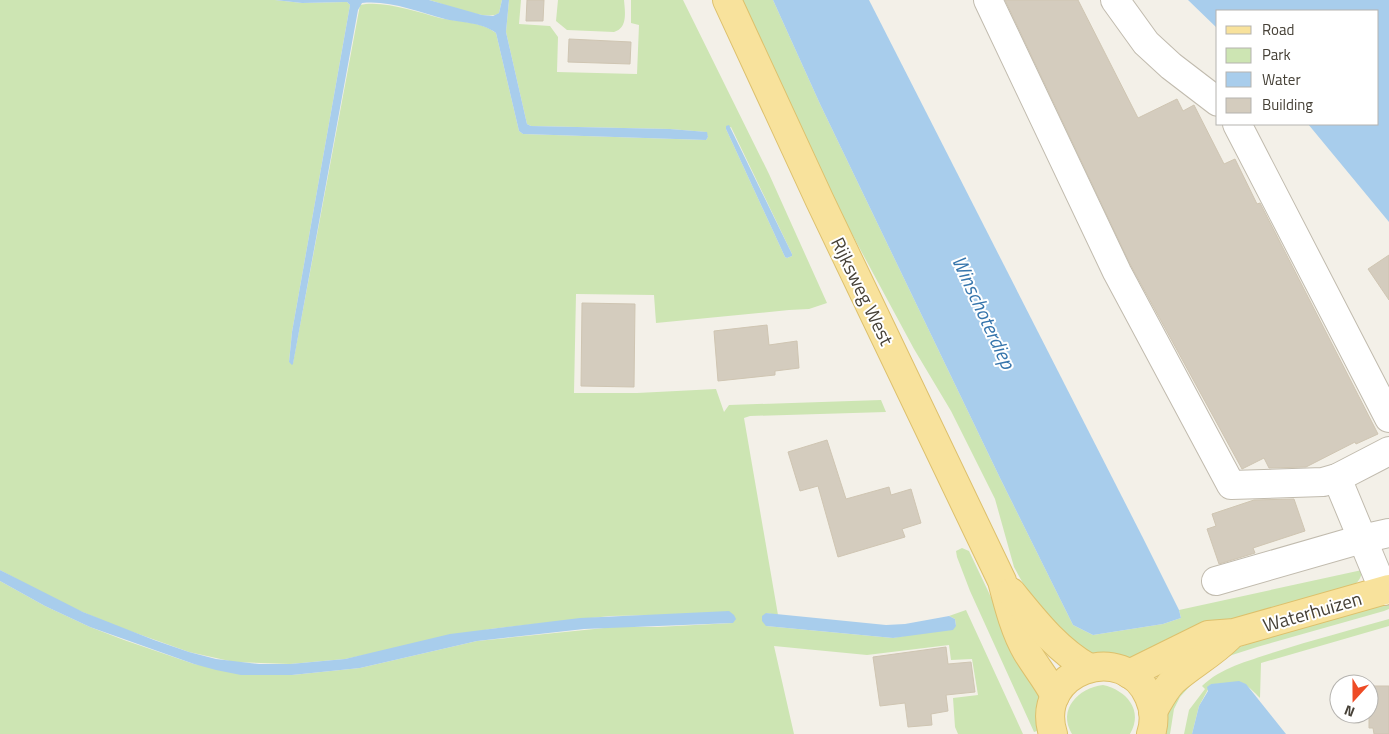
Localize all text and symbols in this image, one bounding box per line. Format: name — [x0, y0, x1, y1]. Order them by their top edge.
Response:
legend — [1216, 10, 1379, 125]
text: Road — [1262, 18, 1294, 41]
text: Park — [1262, 43, 1291, 66]
text: Water — [1262, 68, 1301, 91]
text: Building — [1262, 93, 1313, 116]
street label: Rijksweg West — [824, 232, 902, 350]
water label: Winschoterdiep — [944, 250, 1024, 375]
street label: Waterhuizen — [1259, 583, 1365, 639]
north arrow — [1329, 674, 1379, 724]
text: N — [1341, 700, 1357, 723]

